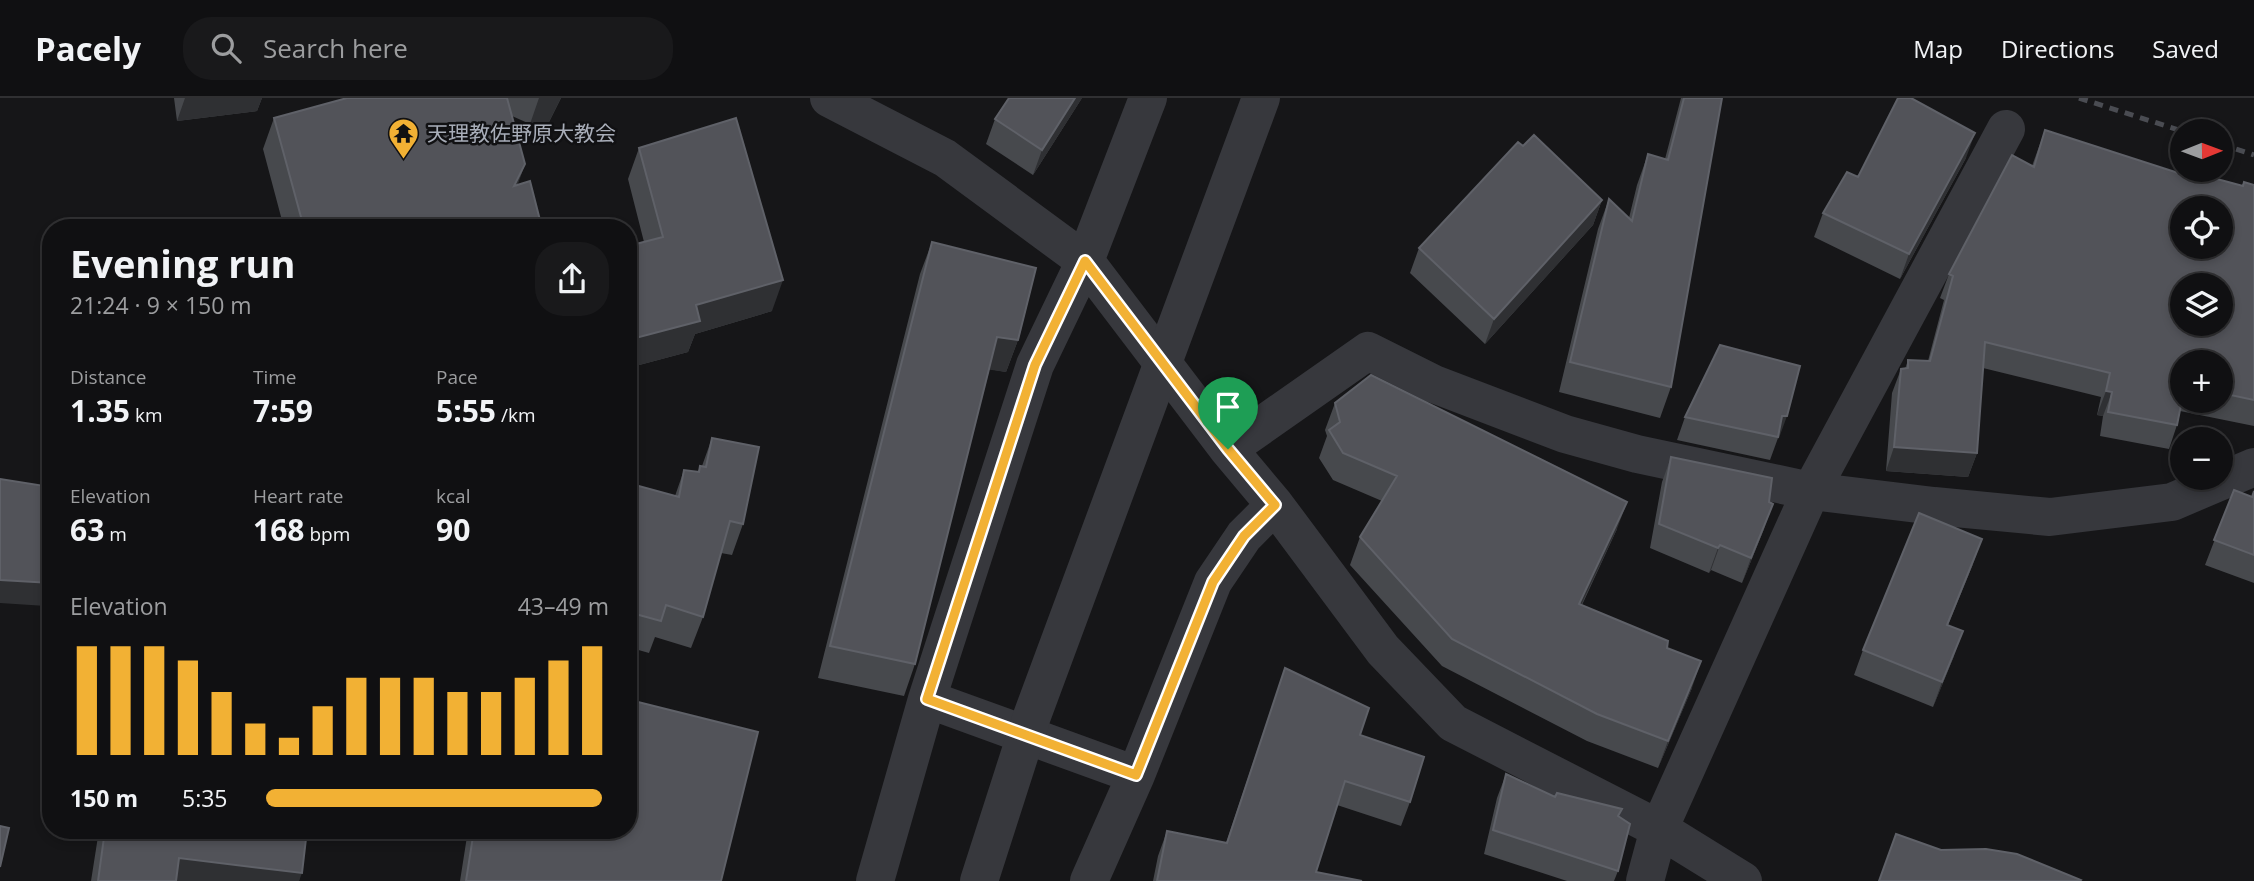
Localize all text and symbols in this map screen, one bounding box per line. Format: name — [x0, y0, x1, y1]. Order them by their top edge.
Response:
search box — [183, 17, 673, 80]
text: Pacely — [35, 26, 141, 71]
icon: search — [207, 29, 245, 67]
text: Search here — [263, 30, 408, 66]
text: Map — [1913, 32, 1963, 65]
text: Directions — [2001, 32, 2114, 65]
text: Saved — [2152, 32, 2219, 65]
temple icon: 天理教佐野原大教会 — [387, 116, 421, 160]
place label: 天理教佐野原大教会 — [427, 119, 616, 147]
north arrow — [2170, 119, 2233, 182]
map controls — [2170, 119, 2233, 490]
button: locate — [2170, 196, 2233, 259]
text: Evening run — [70, 237, 295, 289]
button: share — [535, 242, 609, 316]
button: layers — [2170, 273, 2233, 336]
text: 21:24 · 9 × 150 m — [70, 289, 252, 321]
button: + — [2170, 350, 2233, 413]
text: Distance — [70, 364, 146, 390]
text: Time — [253, 364, 297, 390]
text: Pace — [436, 364, 478, 390]
pin — [1198, 377, 1258, 449]
icon: arrive — [1209, 388, 1247, 426]
text: 1.35 — [70, 390, 130, 431]
text: 7:59 — [253, 390, 313, 431]
text: 5:55 — [436, 390, 496, 431]
text: km — [130, 402, 163, 428]
text: /km — [496, 402, 536, 428]
button: − — [2170, 427, 2233, 490]
text: Elevation — [70, 483, 151, 509]
text: Heart rate — [253, 483, 343, 509]
text: kcal — [436, 483, 470, 509]
text: 63 — [70, 509, 104, 550]
text: 168 — [253, 509, 304, 550]
text: 90 — [436, 509, 470, 550]
text: m — [104, 521, 127, 547]
text: bpm — [304, 521, 350, 547]
text: Elevation — [70, 590, 168, 622]
text: 43–49 m — [518, 590, 609, 622]
text: 150 m — [70, 782, 138, 814]
text: 5:35 — [182, 782, 228, 814]

